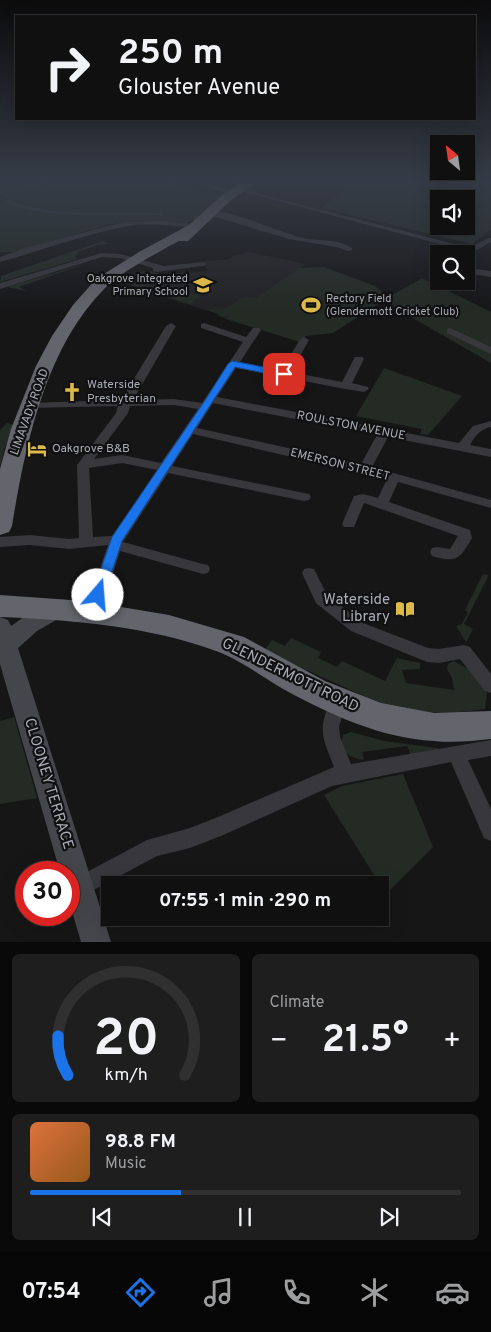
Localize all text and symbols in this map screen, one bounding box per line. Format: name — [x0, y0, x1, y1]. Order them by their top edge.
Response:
text: 250 m — [118, 32, 223, 76]
icon: right — [35, 35, 100, 100]
text: Glouster Avenue — [118, 75, 280, 102]
north arrow — [430, 135, 475, 180]
map controls — [430, 135, 475, 290]
button: sound — [430, 190, 475, 235]
button: search — [430, 245, 475, 290]
place label: Oakgrove Integrated Primary School — [87, 272, 188, 299]
school or university icon: Oakgrove Integrated Primary School — [192, 274, 214, 296]
place label: Rectory Field (Glendermott Cricket Club) — [326, 292, 459, 319]
sports icon: Rectory Field (Glendermott Cricket Club) — [300, 294, 322, 316]
pin — [263, 353, 305, 395]
icon: arrive — [270, 360, 298, 388]
street label: LIMAVADY ROAD — [7, 366, 53, 458]
place label: Waterside Presbyterian — [87, 377, 156, 407]
church icon: Waterside Presbyterian — [61, 381, 83, 403]
street label: ROULSTON AVENUE — [295, 408, 407, 444]
hotel icon: Oakgrove B&B — [26, 438, 48, 460]
place label: Oakgrove B&B — [52, 441, 130, 457]
street label: EMERSON STREET — [289, 445, 391, 485]
position arrow — [71, 568, 123, 620]
place label: Waterside Library — [323, 591, 390, 627]
library icon: Waterside Library — [394, 598, 416, 620]
street label: GLENDERMOTT ROAD — [218, 635, 362, 717]
street label: CLOONEY TERRACE — [19, 716, 77, 852]
speed limit sign: 30 — [15, 861, 80, 926]
text: 07:55 · 1 min · 290 m — [159, 889, 331, 913]
text: Climate — [270, 993, 324, 1013]
text: 20 — [93, 1008, 159, 1074]
text: 21.5° — [322, 1017, 409, 1066]
text: − — [270, 1024, 288, 1060]
text: + — [443, 1024, 461, 1060]
text: km/h — [104, 1064, 147, 1087]
text: 98.8 FM — [105, 1130, 176, 1154]
text: Music — [105, 1154, 146, 1174]
icon: previous — [88, 1203, 116, 1231]
icon: pause — [231, 1203, 259, 1231]
icon: next — [375, 1203, 403, 1231]
icon: directions — [123, 1275, 158, 1310]
icon: music — [201, 1275, 236, 1310]
icon: phone — [279, 1275, 314, 1310]
icon: climate — [357, 1275, 392, 1310]
icon: car — [435, 1275, 470, 1310]
text: 07:54 — [21, 1279, 81, 1306]

